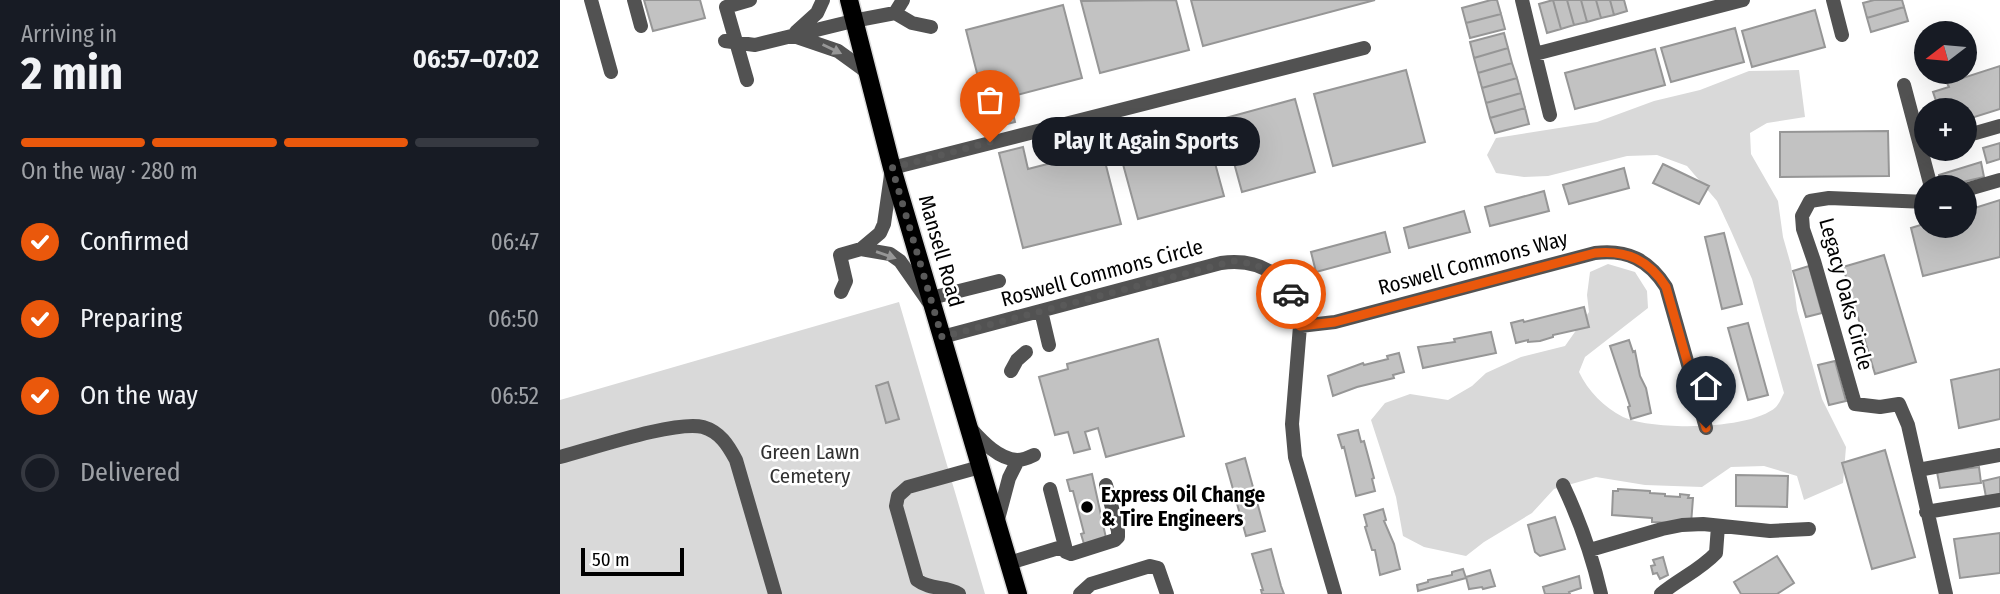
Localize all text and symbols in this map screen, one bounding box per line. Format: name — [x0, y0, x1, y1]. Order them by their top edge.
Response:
text: Arriving in — [21, 20, 117, 48]
north arrow — [1914, 21, 1978, 84]
map controls — [1914, 21, 1977, 238]
text: 06:57–07:02 — [413, 44, 539, 75]
one-way arrow — [822, 44, 842, 55]
text: 2 min — [21, 46, 123, 101]
pin — [960, 70, 1020, 142]
icon: bag — [971, 81, 1009, 119]
button: + — [1914, 98, 1977, 161]
callout: Play It Again Sports — [1032, 118, 1260, 166]
text: Play It Again Sports — [1053, 127, 1239, 155]
text: On the way · 280 m — [21, 157, 198, 185]
button: − — [1914, 175, 1977, 238]
street label: Mansell Road — [913, 192, 969, 310]
street label: Legacy Oaks Circle — [1813, 215, 1879, 373]
icon: check — [21, 223, 59, 261]
street label: Roswell Commons Way — [1375, 225, 1571, 301]
text: Confirmed — [80, 226, 190, 257]
text: 06:47 — [491, 228, 539, 256]
street label: Roswell Commons Circle — [998, 233, 1206, 313]
one-way arrow — [876, 250, 897, 261]
courier — [1256, 259, 1326, 329]
icon: car — [1272, 275, 1310, 313]
icon: check — [21, 300, 59, 338]
text: Preparing — [80, 303, 182, 334]
text: 06:50 — [488, 305, 539, 333]
pin — [1676, 356, 1736, 428]
icon: home — [1687, 367, 1725, 405]
icon: check — [21, 377, 59, 415]
text: On the way — [80, 380, 198, 411]
text: 06:52 — [490, 382, 539, 410]
park label: Green Lawn Cemetery — [760, 439, 860, 489]
text: Delivered — [80, 457, 181, 488]
place label: Express Oil Change & Tire Engineers — [1101, 482, 1266, 532]
marker: Express Oil Change & Tire Engineers — [1079, 499, 1095, 515]
scale bar — [581, 545, 684, 577]
text: 50 m — [592, 548, 630, 571]

